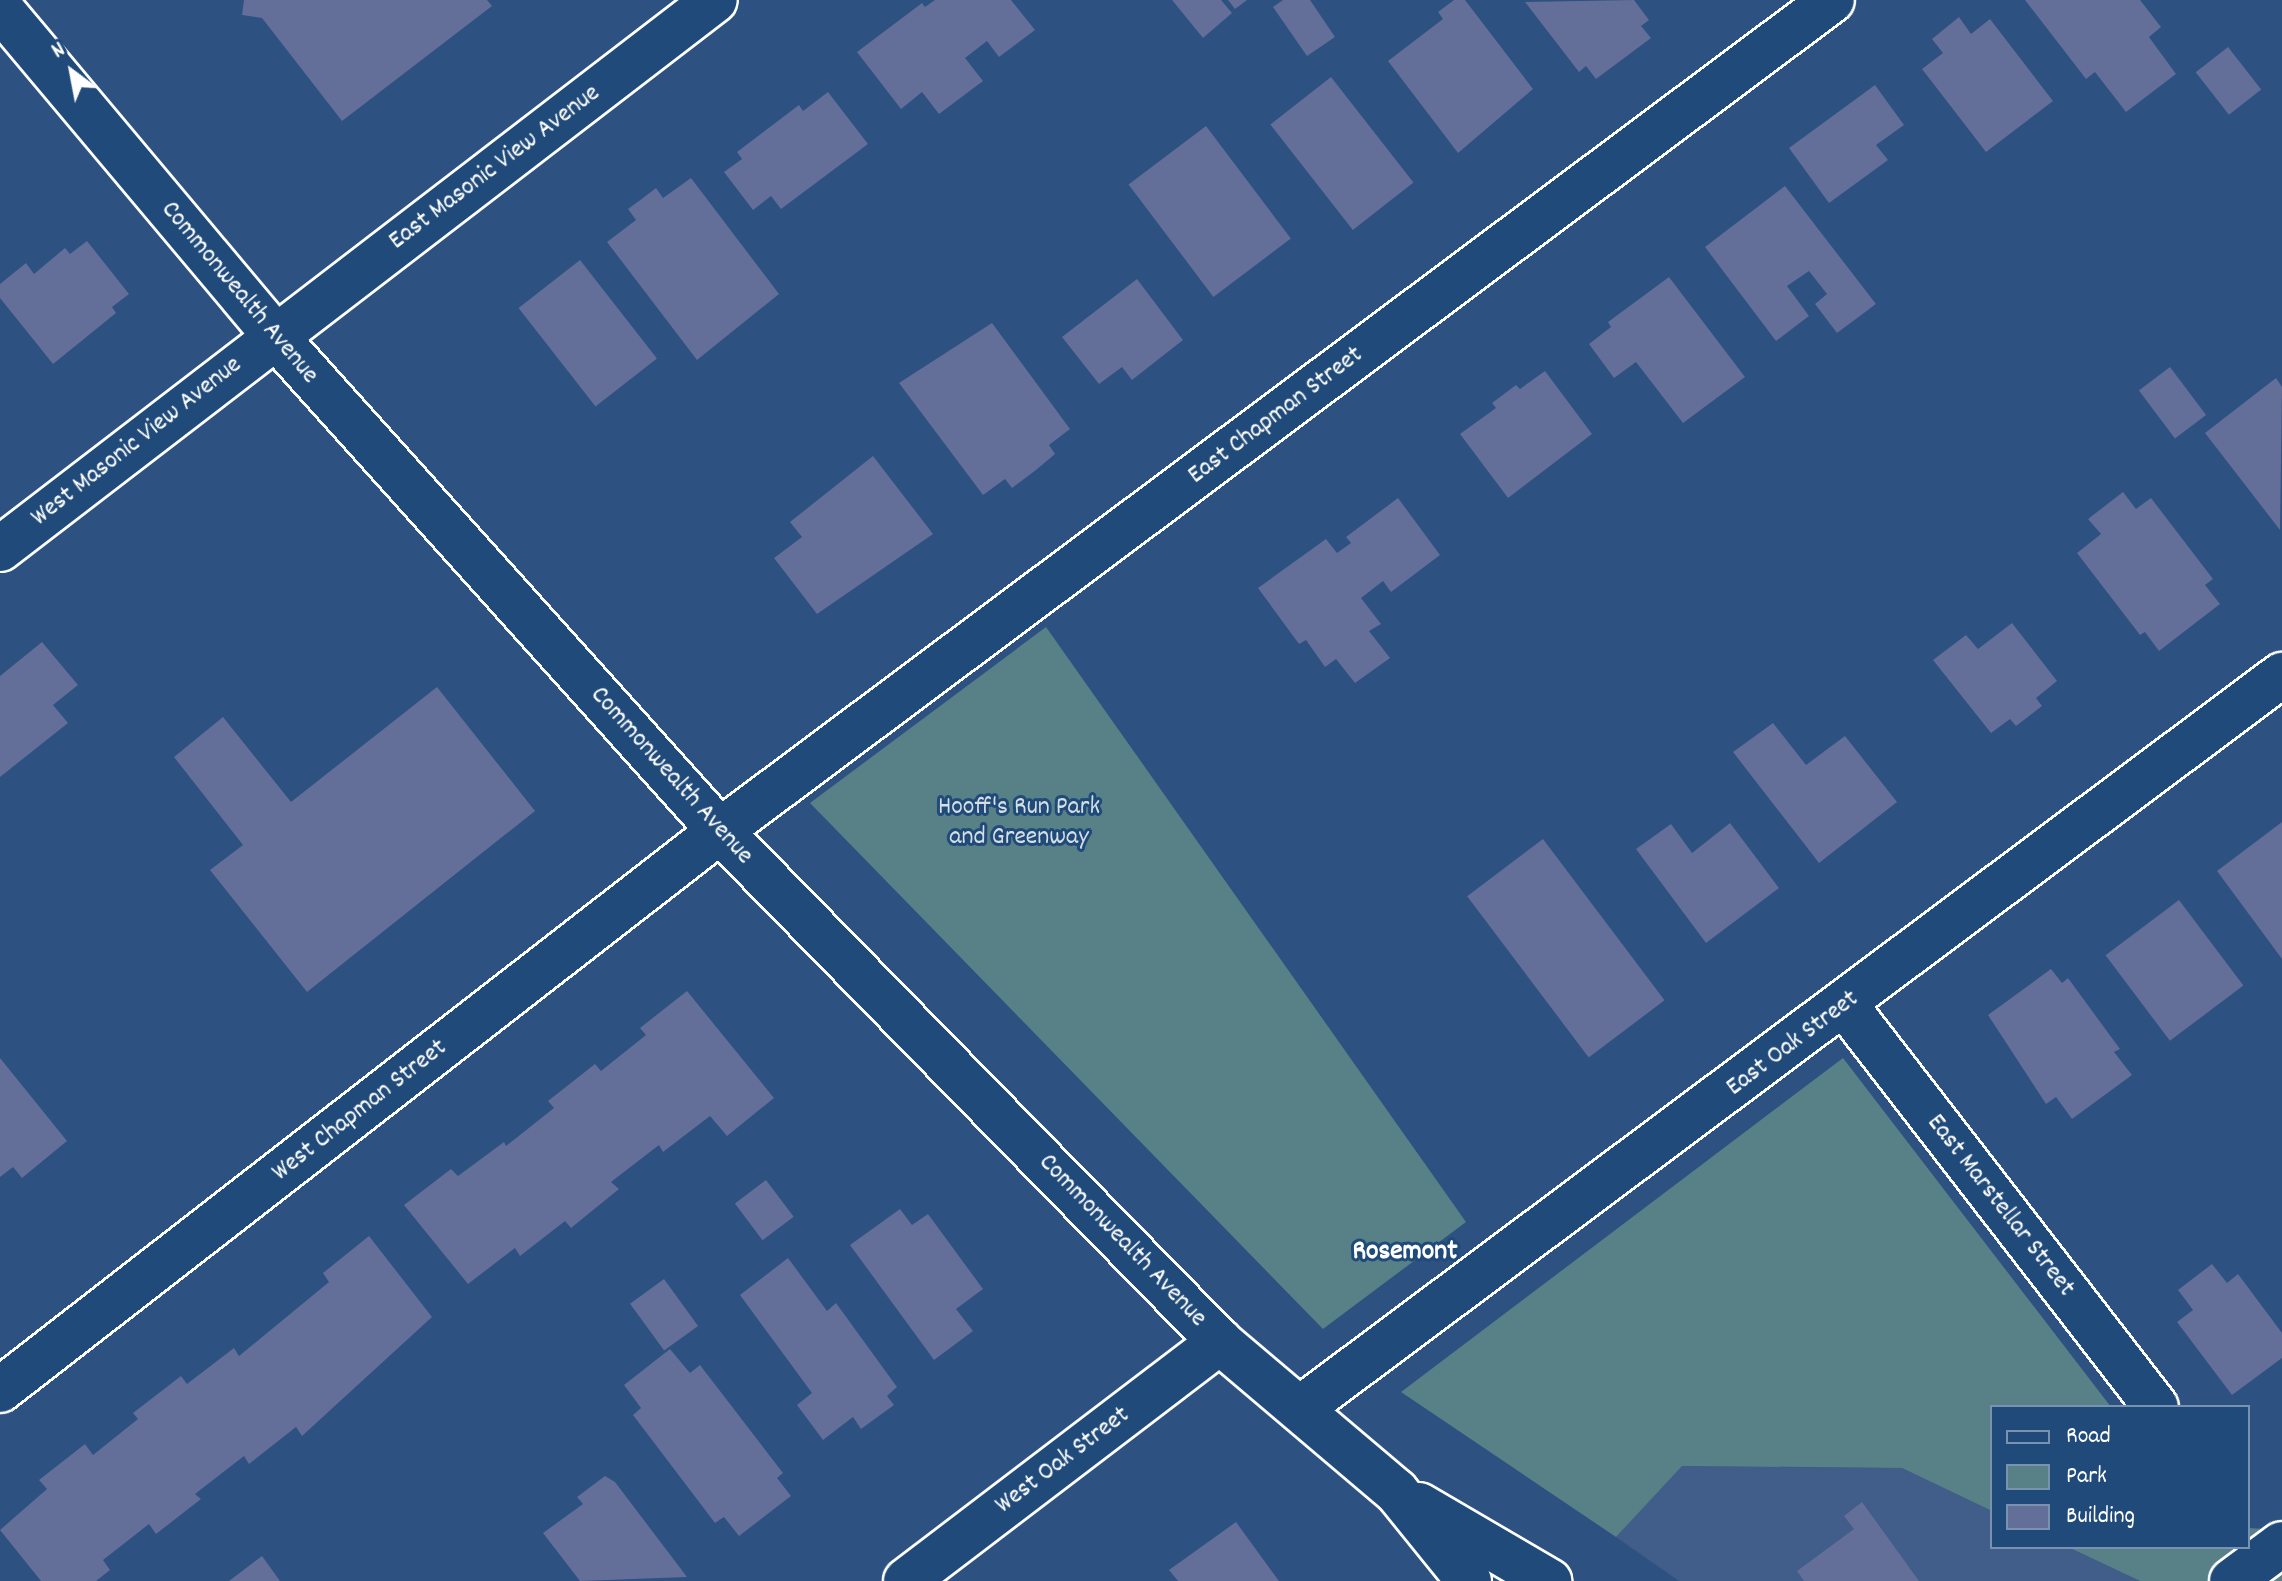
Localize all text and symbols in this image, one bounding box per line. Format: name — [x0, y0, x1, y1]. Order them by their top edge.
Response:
north arrow — [32, 32, 112, 112]
text: N — [46, 35, 72, 67]
street label: East Masonic View Avenue — [383, 78, 607, 258]
street label: Commonwealth Avenue — [153, 195, 325, 391]
street label: East Chapman Street — [1183, 340, 1369, 492]
street label: West Masonic View Avenue — [26, 350, 248, 534]
street label: Commonwealth Avenue — [583, 681, 759, 871]
park label: Hooff's Run Park and Greenway — [938, 792, 1100, 854]
street label: East Oak Street — [1721, 984, 1865, 1104]
street label: West Chapman Street — [266, 1033, 454, 1189]
street label: East Marstellar Street — [1919, 1109, 2081, 1303]
street label: Commonwealth Avenue — [1031, 1148, 1213, 1334]
district label: Rosemont — [1352, 1236, 1458, 1270]
street label: West Oak Street — [990, 1400, 1136, 1522]
legend — [1990, 1405, 2250, 1549]
text: Road — [2066, 1420, 2111, 1454]
text: Park — [2066, 1460, 2107, 1494]
text: Building — [2066, 1500, 2135, 1534]

